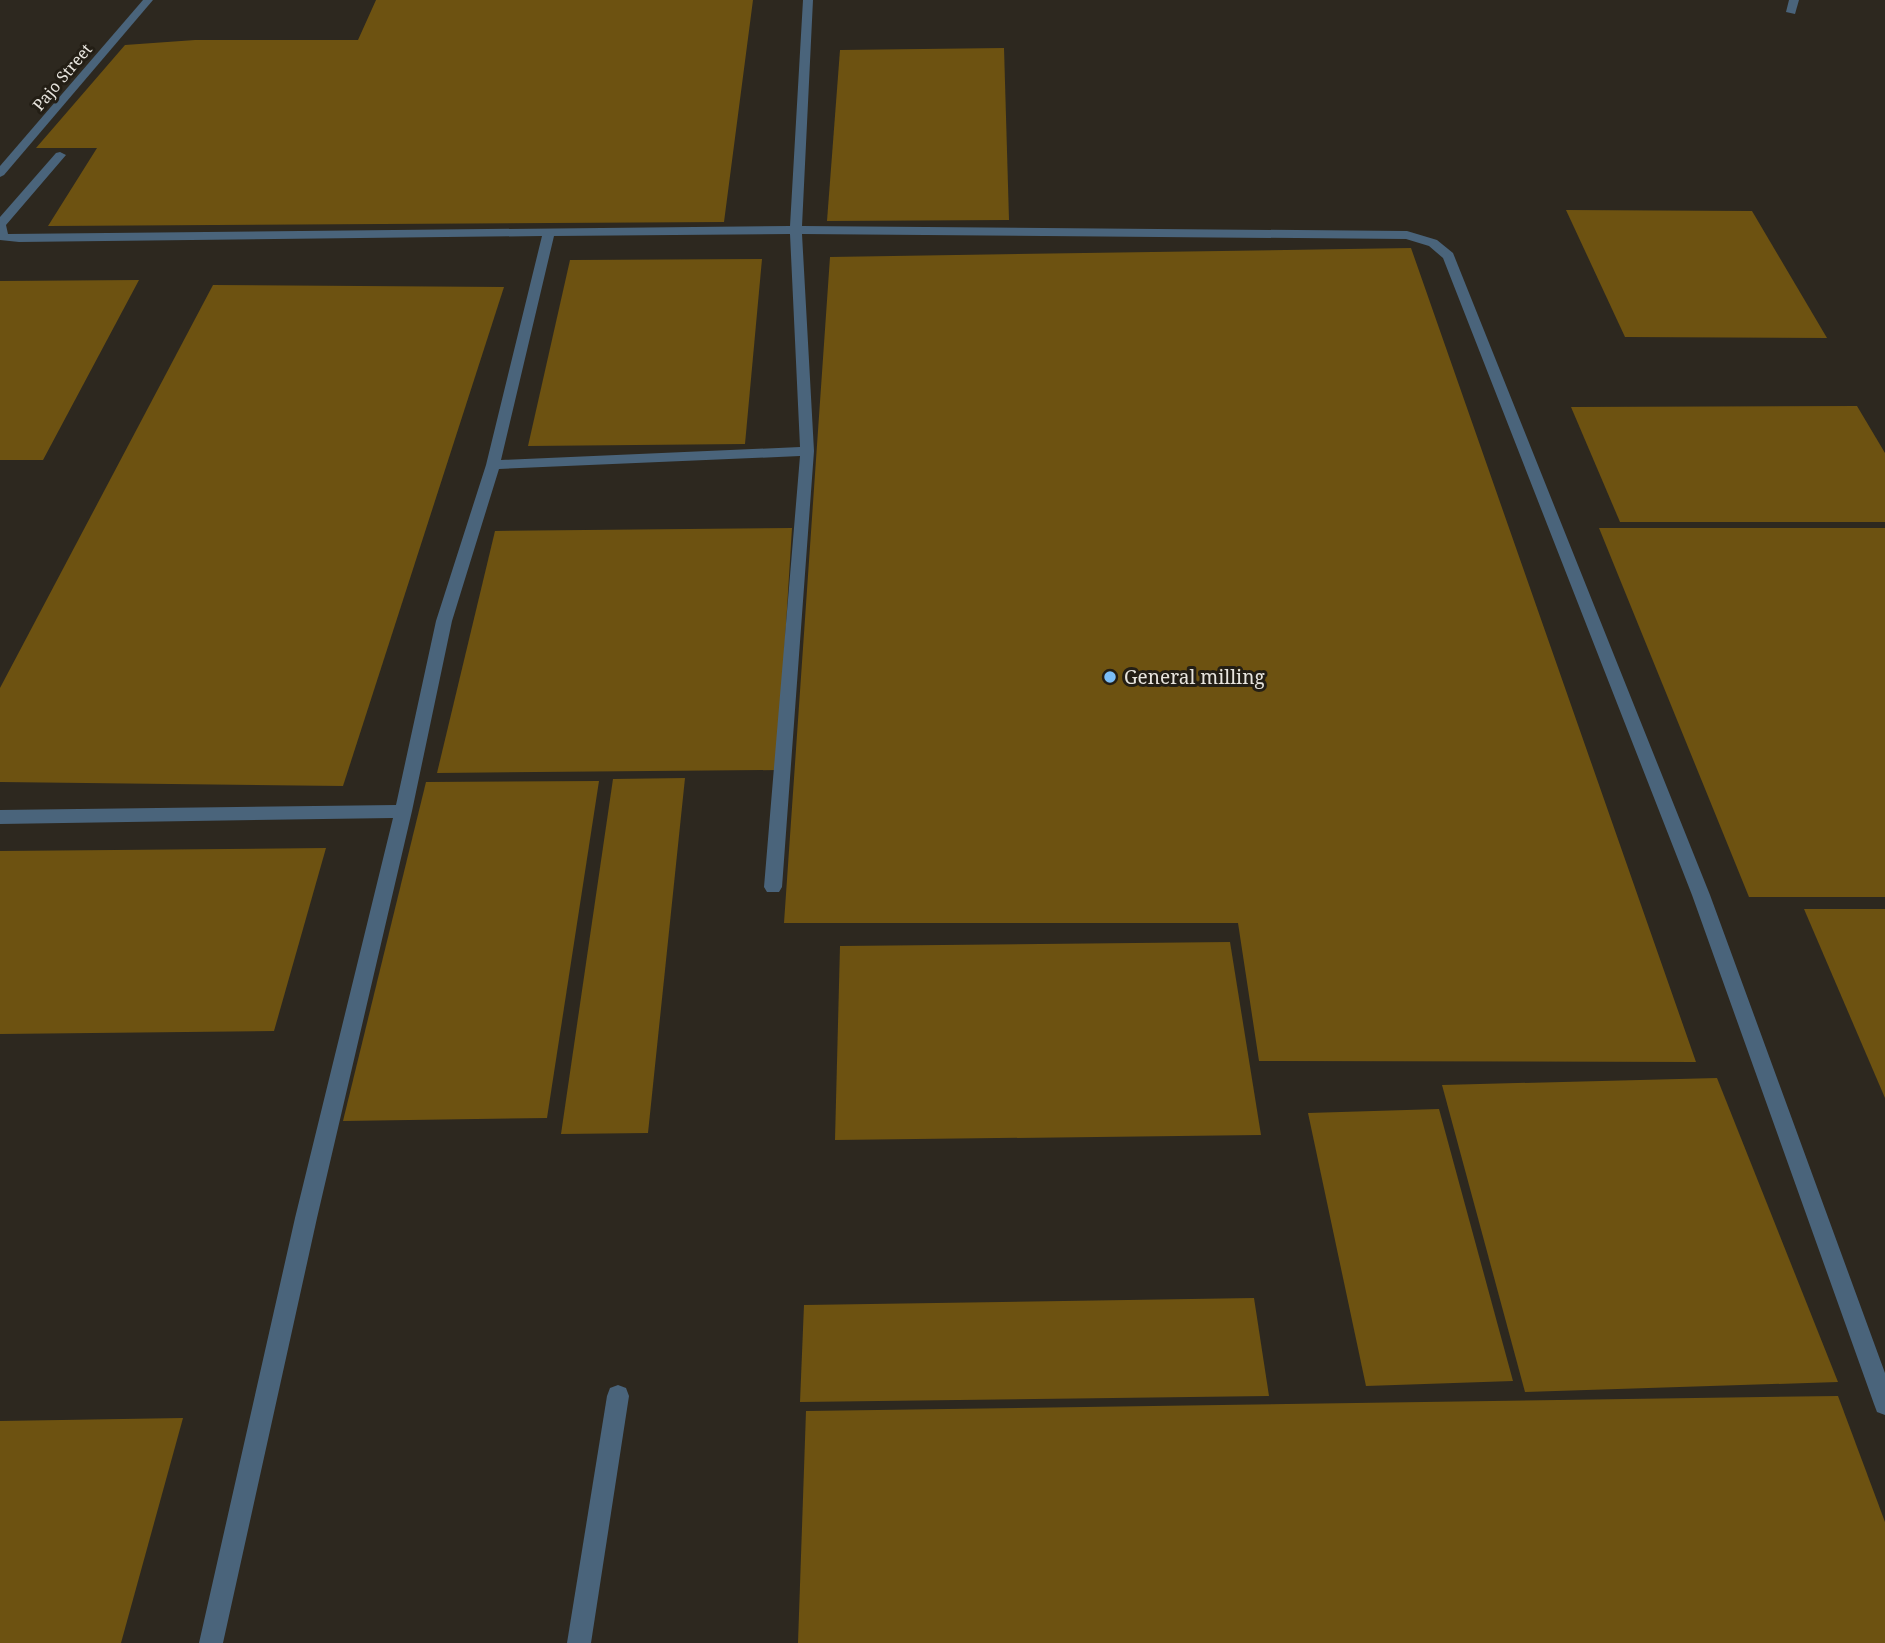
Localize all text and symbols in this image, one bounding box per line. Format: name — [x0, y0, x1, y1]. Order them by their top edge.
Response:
street label: Pajo Street — [27, 38, 97, 115]
place label: General milling — [1124, 664, 1265, 690]
marker: General milling — [1102, 669, 1118, 685]

